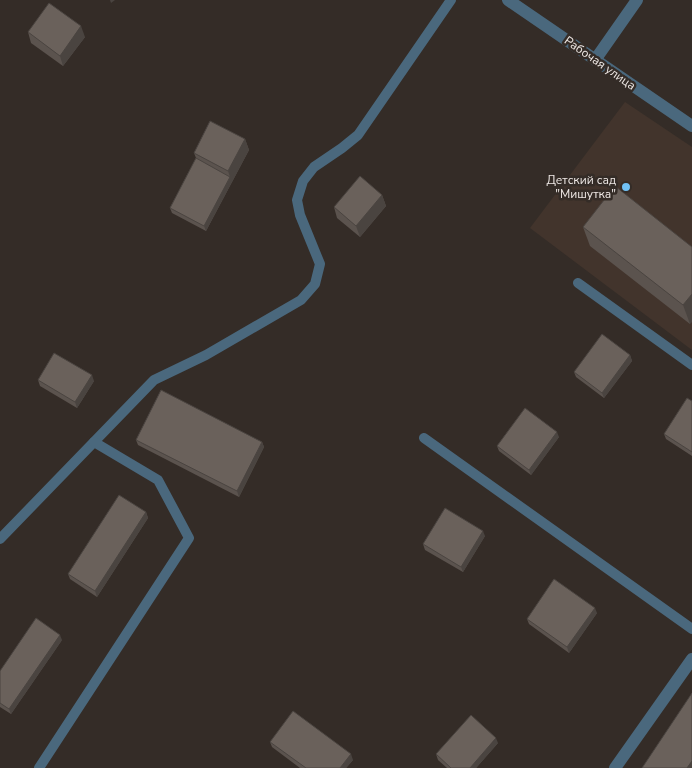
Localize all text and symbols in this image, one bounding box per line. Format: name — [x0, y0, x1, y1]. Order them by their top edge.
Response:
street label: Рабочая улица — [561, 32, 639, 94]
place label: Детский сад "Мишутка" — [547, 172, 616, 202]
marker: Детский сад "Мишутка" — [620, 181, 632, 193]

